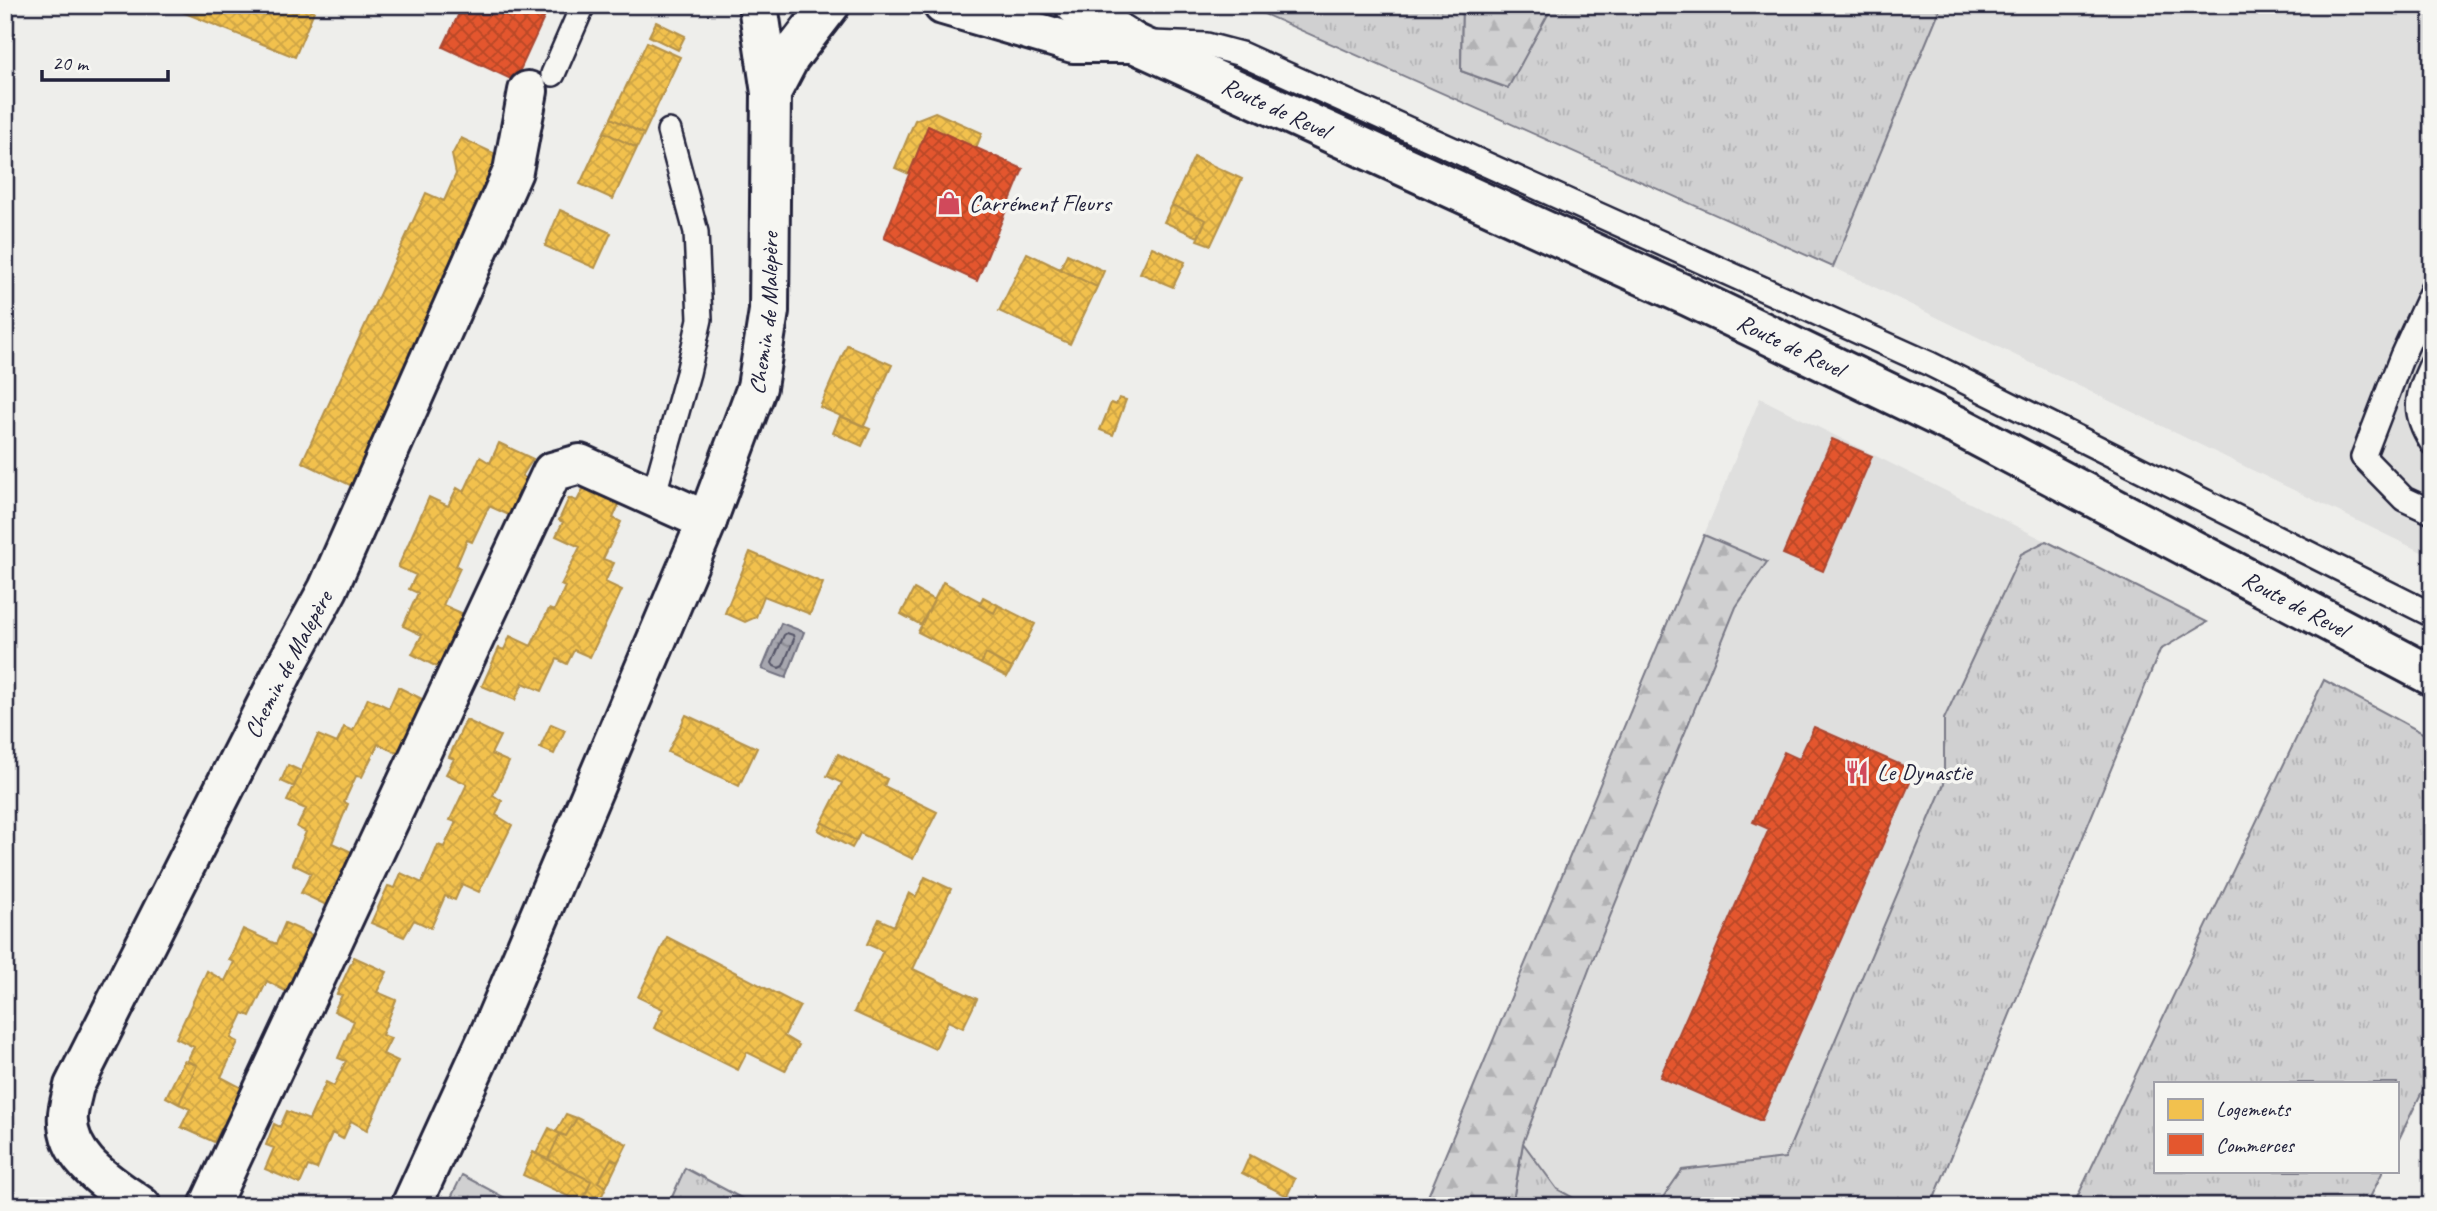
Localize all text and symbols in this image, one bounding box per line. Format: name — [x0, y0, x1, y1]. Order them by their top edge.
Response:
scale bar — [42, 38, 168, 82]
text: 20 m — [52, 50, 90, 76]
street label: Route de Revel — [1217, 70, 1338, 147]
place label: Carrément Fleurs — [969, 188, 1112, 218]
shop icon: Carrément Fleurs — [935, 189, 963, 217]
street label: Chemin de Malepère — [741, 230, 785, 398]
street label: Route de Revel — [1732, 307, 1852, 386]
street label: Route de Revel — [2237, 564, 2356, 646]
street label: Chemin de Malepère — [237, 584, 340, 743]
place label: Le Dynastie — [1877, 757, 1974, 787]
restaurant icon: Le Dynastie — [1843, 758, 1871, 786]
legend — [2154, 1082, 2398, 1172]
text: Logements — [2216, 1096, 2292, 1122]
text: Commerces — [2216, 1132, 2296, 1158]

